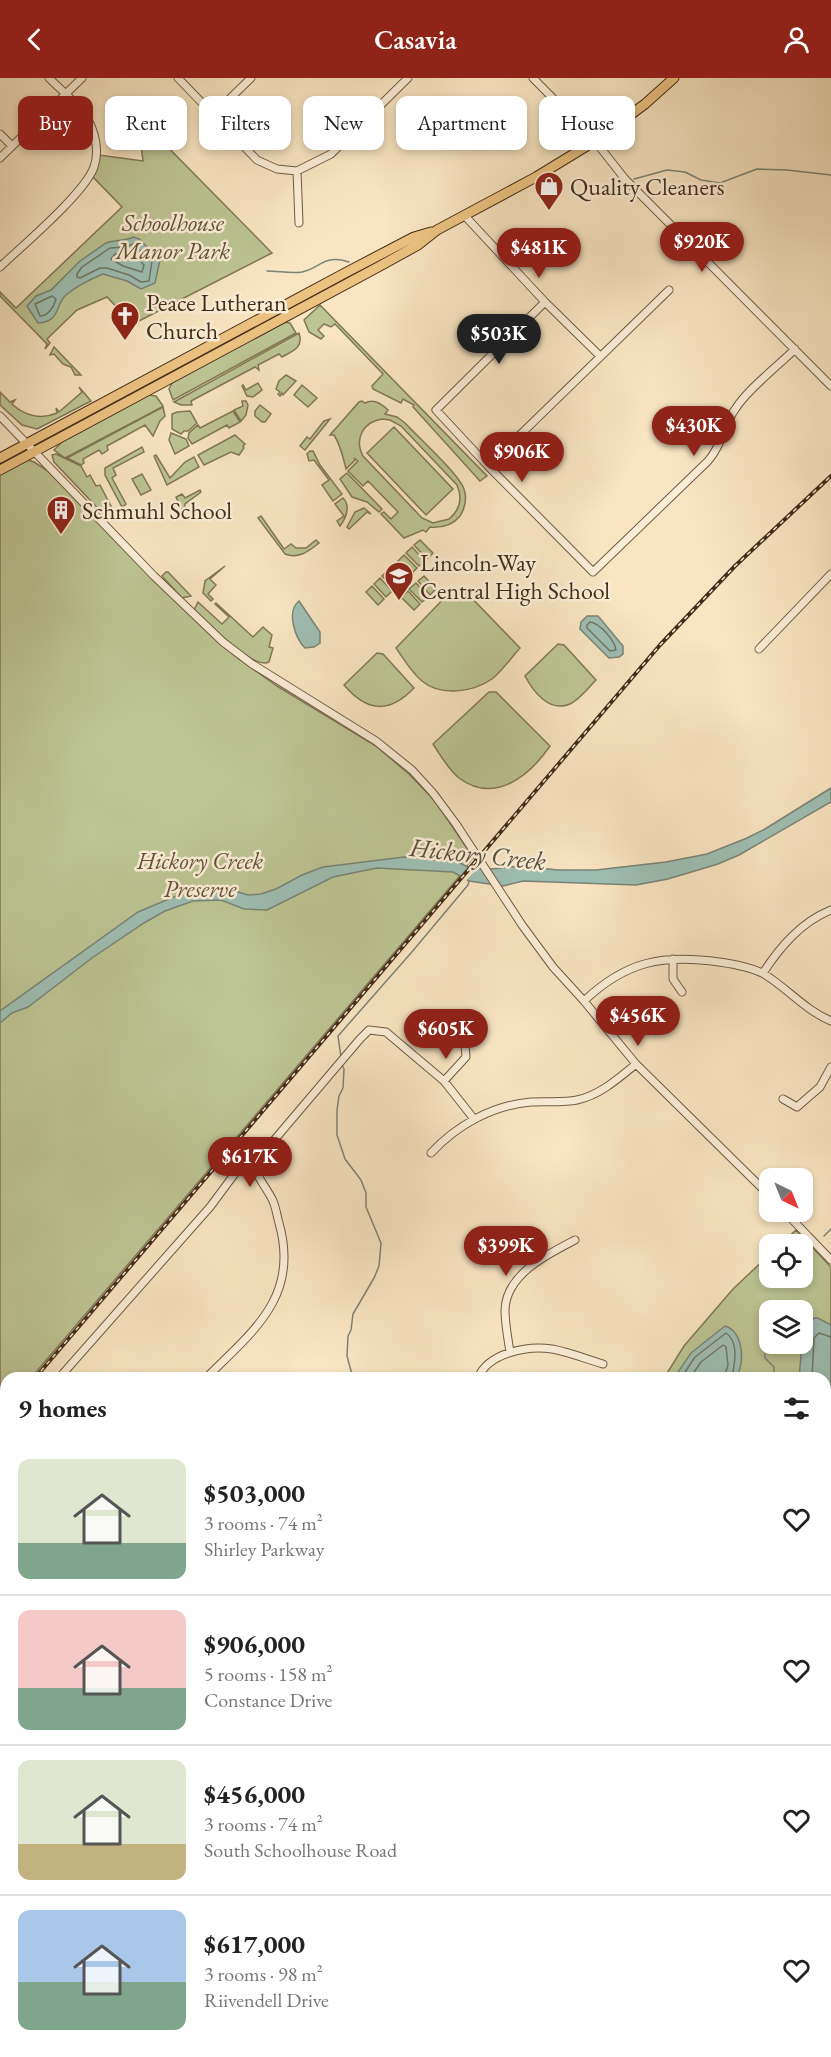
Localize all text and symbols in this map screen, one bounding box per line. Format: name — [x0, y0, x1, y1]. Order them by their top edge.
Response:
text: Casavia — [374, 22, 457, 57]
icon: back — [18, 23, 51, 56]
icon: person — [780, 23, 813, 56]
chip: Buy — [18, 96, 93, 150]
chip: Rent — [105, 96, 187, 150]
chip: Filters — [199, 96, 291, 150]
chip: New — [303, 96, 384, 150]
chip: Apartment — [396, 96, 527, 150]
chip: House — [539, 96, 635, 150]
shop icon: Quality Cleaners — [533, 170, 565, 212]
place label: Quality Cleaners — [570, 171, 725, 202]
park label: Schoolhouse Manor Park — [114, 207, 230, 266]
pin: $920K — [660, 222, 744, 273]
pin: $481K — [497, 228, 581, 279]
text: $920K — [674, 228, 730, 254]
text: $481K — [511, 234, 567, 260]
place label: Peace Lutheran Church — [146, 287, 287, 346]
church icon: Peace Lutheran Church — [109, 300, 141, 342]
pin: $503K — [457, 314, 541, 365]
text: $503K — [471, 320, 527, 346]
pin: $430K — [652, 406, 736, 457]
text: $430K — [666, 412, 722, 438]
pin: $906K — [480, 432, 564, 483]
text: $906K — [494, 438, 550, 464]
building icon: Schmuhl School — [45, 494, 77, 536]
place label: Schmuhl School — [82, 495, 232, 526]
place label: Lincoln-Way Central High School — [420, 547, 610, 606]
school or university icon: Lincoln-Way Central High School — [383, 560, 415, 602]
water label: Hickory Creek — [407, 830, 548, 878]
park label: Hickory Creek Preserve — [136, 845, 263, 904]
pin: $456K — [596, 996, 680, 1047]
text: $456K — [610, 1002, 666, 1028]
pin: $605K — [404, 1009, 488, 1060]
text: $605K — [418, 1015, 474, 1041]
pin: $617K — [208, 1137, 292, 1188]
text: $617K — [222, 1143, 278, 1169]
north arrow — [759, 1168, 813, 1222]
map controls — [759, 1168, 813, 1354]
pin: $399K — [464, 1226, 548, 1277]
text: $399K — [478, 1232, 534, 1258]
button: locate — [759, 1234, 813, 1288]
button: layers — [759, 1300, 813, 1354]
text: 9 homes — [18, 1391, 107, 1425]
icon: filters — [780, 1392, 813, 1425]
text: $503,000 — [204, 1476, 305, 1510]
icon: home — [66, 1483, 138, 1555]
icon: heart — [780, 1503, 813, 1536]
text: 3 rooms · 74 m² — [204, 1510, 323, 1536]
text: Shirley Parkway — [204, 1536, 325, 1562]
text: $906,000 — [204, 1627, 305, 1661]
icon: home — [66, 1634, 138, 1706]
icon: heart — [780, 1654, 813, 1687]
text: 5 rooms · 158 m² — [204, 1661, 332, 1687]
text: Constance Drive — [204, 1687, 332, 1713]
text: $456,000 — [204, 1777, 305, 1811]
icon: home — [66, 1784, 138, 1856]
icon: heart — [780, 1804, 813, 1837]
text: 3 rooms · 74 m² — [204, 1811, 323, 1837]
text: South Schoolhouse Road — [204, 1837, 397, 1863]
text: $617,000 — [204, 1927, 305, 1961]
icon: home — [66, 1934, 138, 2006]
icon: heart — [780, 1954, 813, 1987]
text: 3 rooms · 98 m² — [204, 1961, 323, 1987]
text: Riivendell Drive — [204, 1987, 329, 2013]

